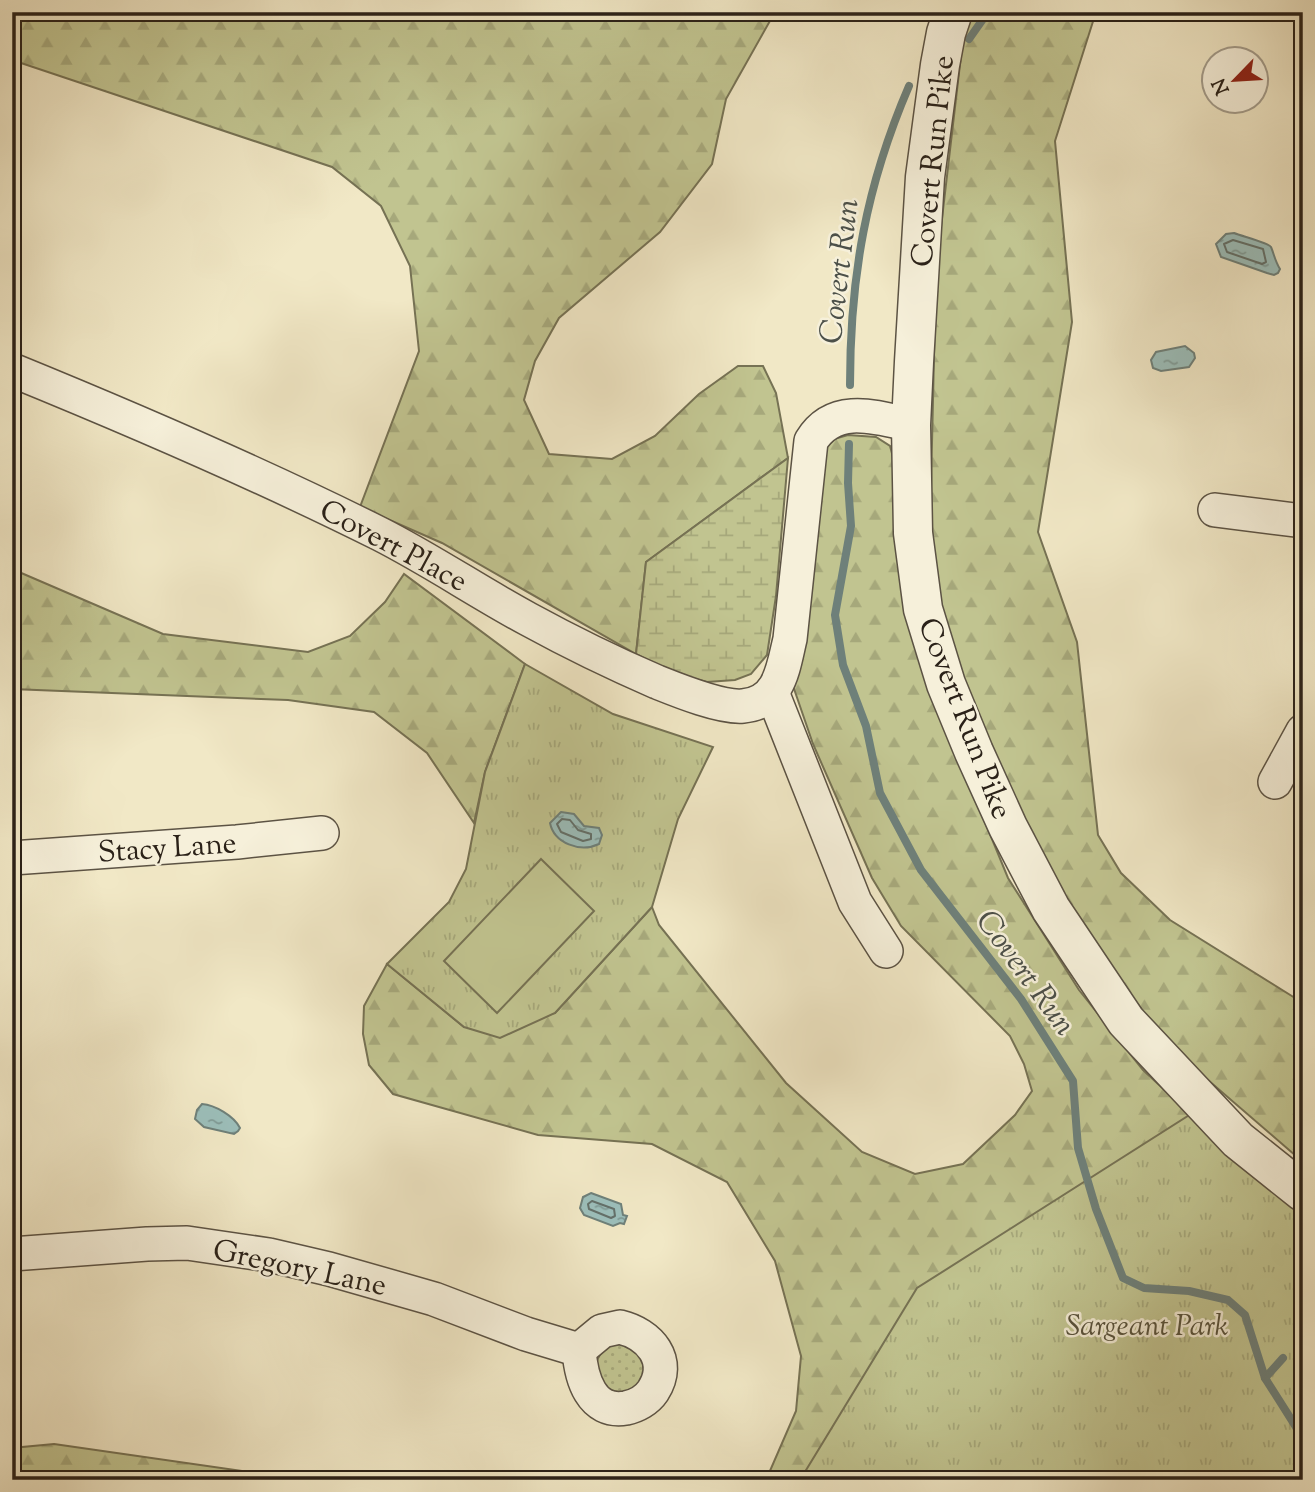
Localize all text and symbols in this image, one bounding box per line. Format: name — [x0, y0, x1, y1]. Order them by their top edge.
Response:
north arrow — [1200, 46, 1270, 116]
street label: Covert Run Pike — [902, 53, 967, 269]
text: N — [1206, 74, 1237, 99]
water label: Covert Run — [809, 196, 873, 347]
street label: Covert Place — [311, 490, 474, 604]
street label: Covert Run Pike — [906, 612, 1022, 826]
street label: Stacy Lane — [96, 823, 238, 876]
water label: Covert Run — [963, 901, 1086, 1046]
street label: Gregory Lane — [209, 1230, 390, 1309]
park label: Sargeant Park — [1066, 1306, 1228, 1349]

